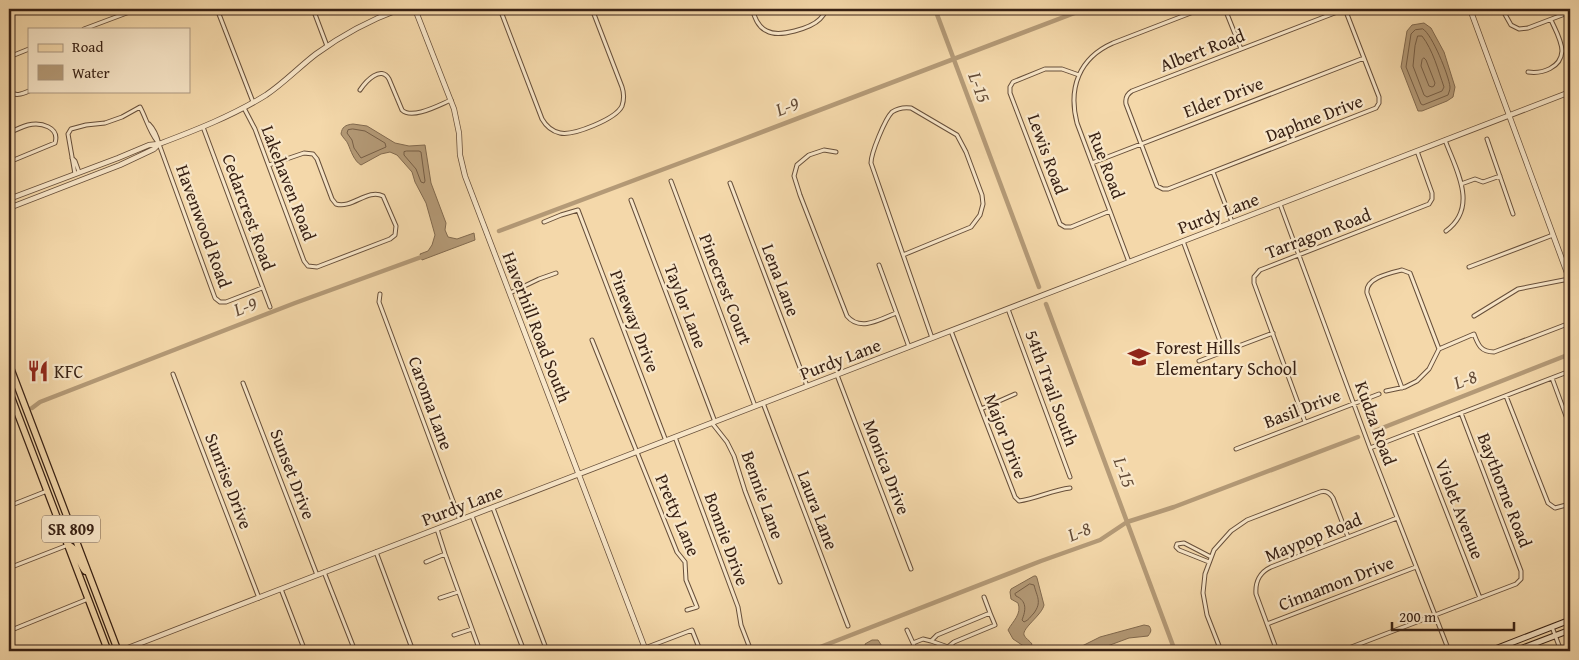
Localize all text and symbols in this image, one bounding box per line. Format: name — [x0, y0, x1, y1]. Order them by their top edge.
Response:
street label: Albert Road — [1156, 21, 1249, 79]
legend — [28, 28, 190, 92]
text: Road — [72, 36, 103, 57]
text: Water — [72, 62, 110, 83]
water label: L-15 — [961, 67, 999, 106]
street label: Elder Drive — [1179, 69, 1267, 125]
street label: Daphne Drive — [1261, 87, 1367, 149]
water label: L-9 — [770, 89, 803, 124]
street label: Lewis Road — [1021, 110, 1075, 198]
street label: Lakehaven Road — [255, 121, 324, 245]
street label: Rue Road — [1082, 127, 1132, 203]
street label: Cedarcrest Road — [215, 150, 283, 274]
street label: Havenwood Road — [169, 161, 239, 292]
street label: Purdy Lane — [1173, 185, 1263, 241]
street label: Tarragon Road — [1261, 200, 1375, 265]
street label: Pinecrest Court — [692, 230, 760, 349]
street label: Lena Lane — [755, 240, 807, 320]
street label: Haverhill Road South — [496, 248, 578, 406]
street label: Taylor Lane — [658, 260, 714, 352]
street label: Pineway Drive — [603, 266, 667, 376]
water label: L-9 — [228, 289, 261, 324]
street label: 54th Trail South — [1018, 326, 1086, 450]
street label: Purdy Lane — [795, 331, 885, 387]
place label: Forest Hills Elementary School — [1156, 334, 1297, 382]
school or university icon: Forest Hills Elementary School — [1126, 344, 1152, 370]
street label: Caroma Lane — [402, 353, 460, 453]
restaurant icon: KFC — [25, 358, 51, 384]
place label: KFC — [54, 358, 83, 385]
water label: L-8 — [1448, 362, 1481, 397]
street label: Kudza Road — [1348, 377, 1404, 469]
street label: Basil Drive — [1260, 381, 1344, 435]
street label: Major Drive — [977, 390, 1035, 482]
street label: Monica Drive — [856, 416, 918, 518]
street label: Sunset Drive — [263, 425, 323, 523]
street label: Sunrise Drive — [198, 429, 260, 533]
street label: Baythorne Road — [1471, 429, 1539, 552]
street label: Bennie Lane — [735, 447, 791, 543]
water label: L-15 — [1106, 452, 1143, 491]
street label: Violet Avenue — [1429, 455, 1491, 563]
street label: Laura Lane — [791, 467, 845, 553]
street label: Pretty Lane — [649, 470, 707, 560]
street label: Purdy Lane — [417, 477, 507, 533]
street label: Bonnie Drive — [698, 489, 756, 589]
street label: Maypop Road — [1260, 505, 1366, 569]
water label: L-8 — [1062, 514, 1095, 549]
road number: SR 809 — [42, 516, 100, 542]
street label: Cinnamon Drive — [1274, 549, 1398, 617]
scale bar — [1392, 600, 1514, 632]
text: 200 m — [1399, 606, 1437, 627]

